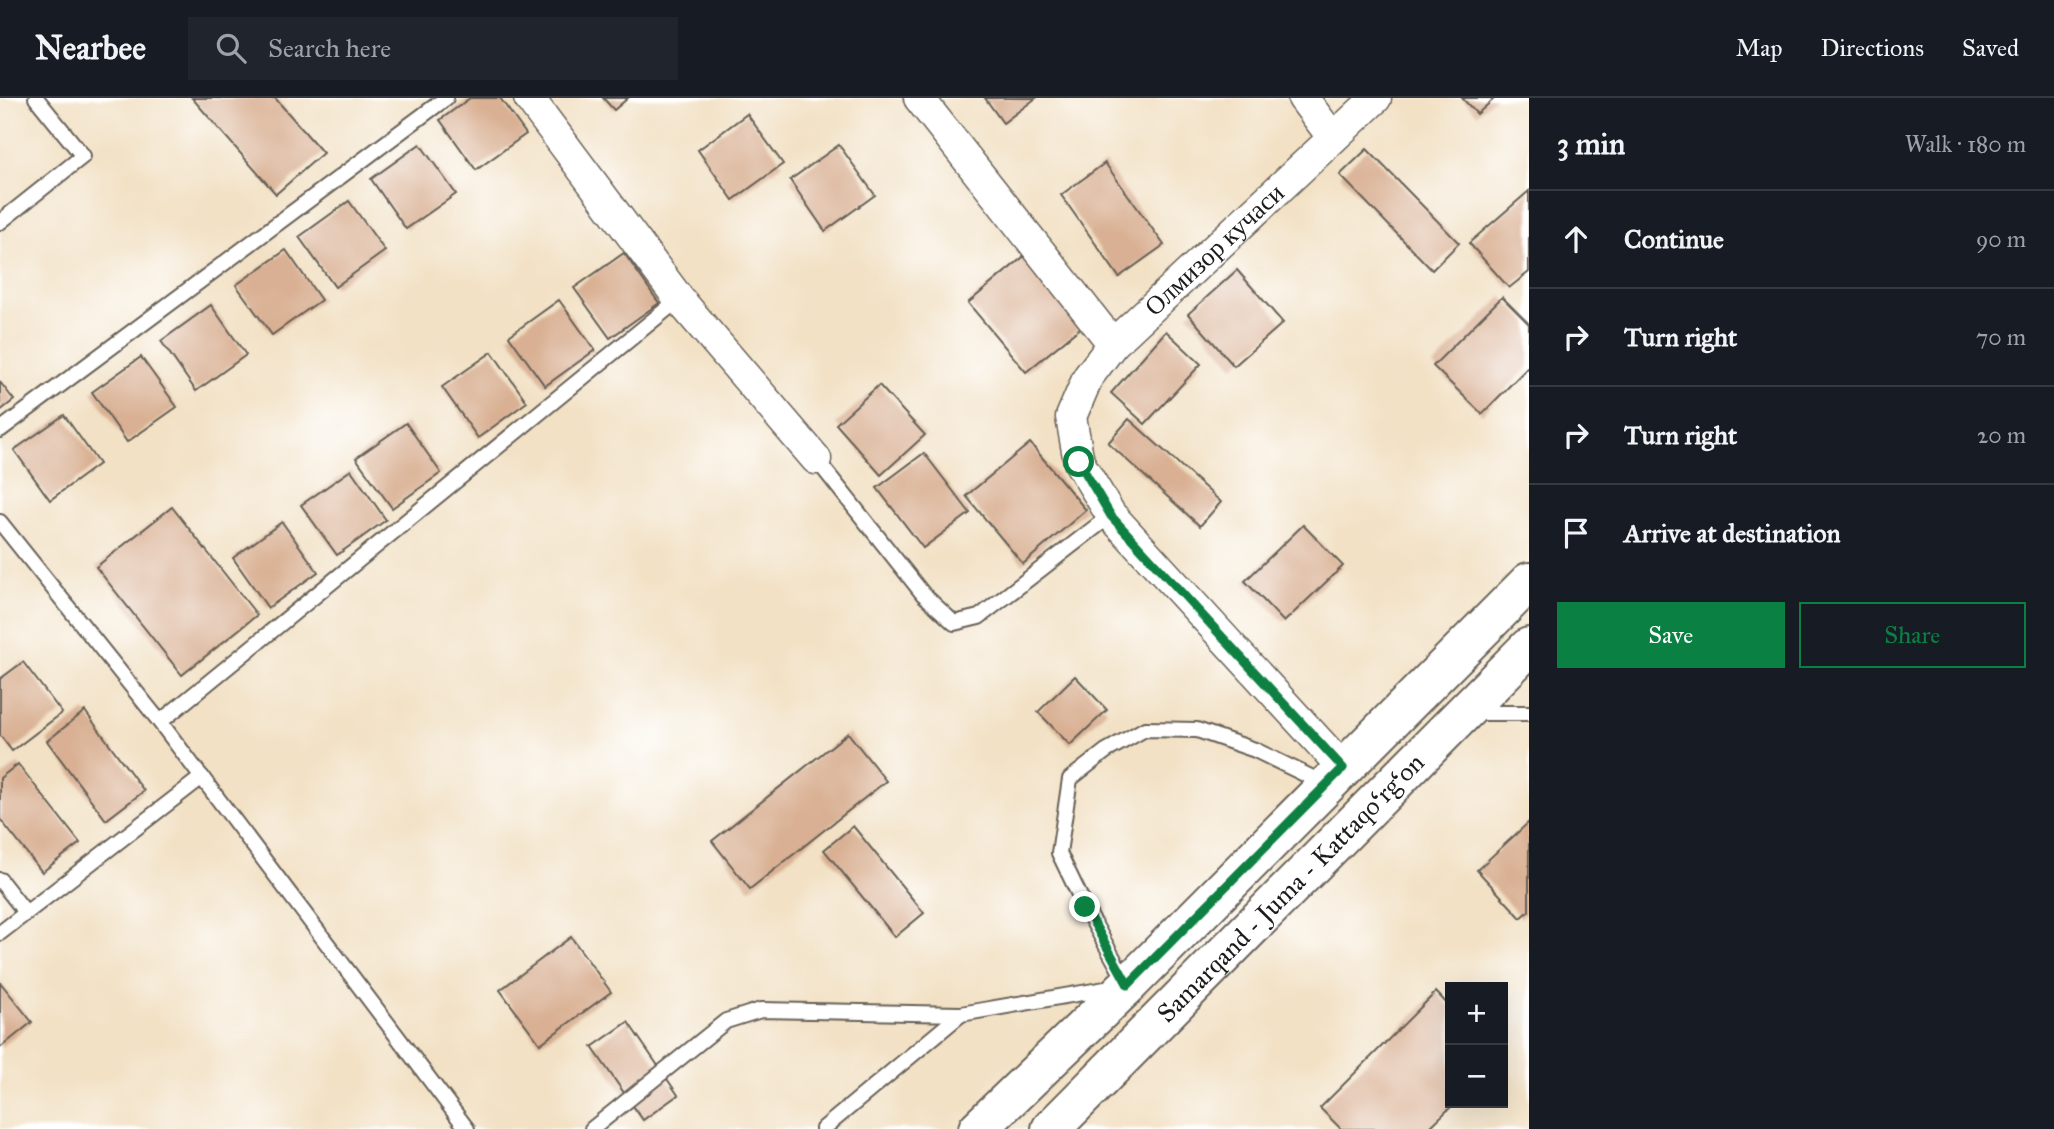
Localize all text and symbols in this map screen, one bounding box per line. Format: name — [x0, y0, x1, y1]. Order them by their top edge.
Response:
search box — [188, 17, 678, 80]
text: Nearbee — [35, 28, 146, 68]
icon: search — [212, 29, 250, 67]
text: Search here — [268, 32, 391, 64]
text: Map — [1736, 33, 1783, 63]
text: Directions — [1821, 33, 1924, 63]
text: Saved — [1962, 33, 2019, 63]
text: 3 min — [1557, 126, 1625, 162]
text: Walk · 180 m — [1905, 130, 2026, 158]
street label: Олмизор кучаси — [1138, 177, 1290, 322]
icon: ahead — [1557, 220, 1595, 258]
text: Continue — [1624, 223, 1724, 255]
text: 90 m — [1976, 225, 2026, 253]
icon: right — [1557, 318, 1595, 356]
text: Turn right — [1624, 321, 1737, 353]
text: 70 m — [1976, 323, 2026, 351]
icon: right — [1557, 416, 1595, 454]
text: Turn right — [1624, 419, 1737, 451]
text: 20 m — [1977, 421, 2026, 449]
route start — [1063, 446, 1094, 477]
icon: arrive — [1557, 514, 1595, 552]
text: Arrive at destination — [1624, 517, 1841, 549]
button: Save — [1557, 602, 1785, 668]
button: Share — [1799, 602, 2026, 668]
street label: Samarqand - Juma - Kattaqo‘rg‘on — [1150, 746, 1431, 1029]
route end — [1069, 891, 1100, 922]
map controls — [1445, 982, 1508, 1108]
button: + — [1445, 982, 1508, 1045]
button: − — [1445, 1045, 1508, 1108]

